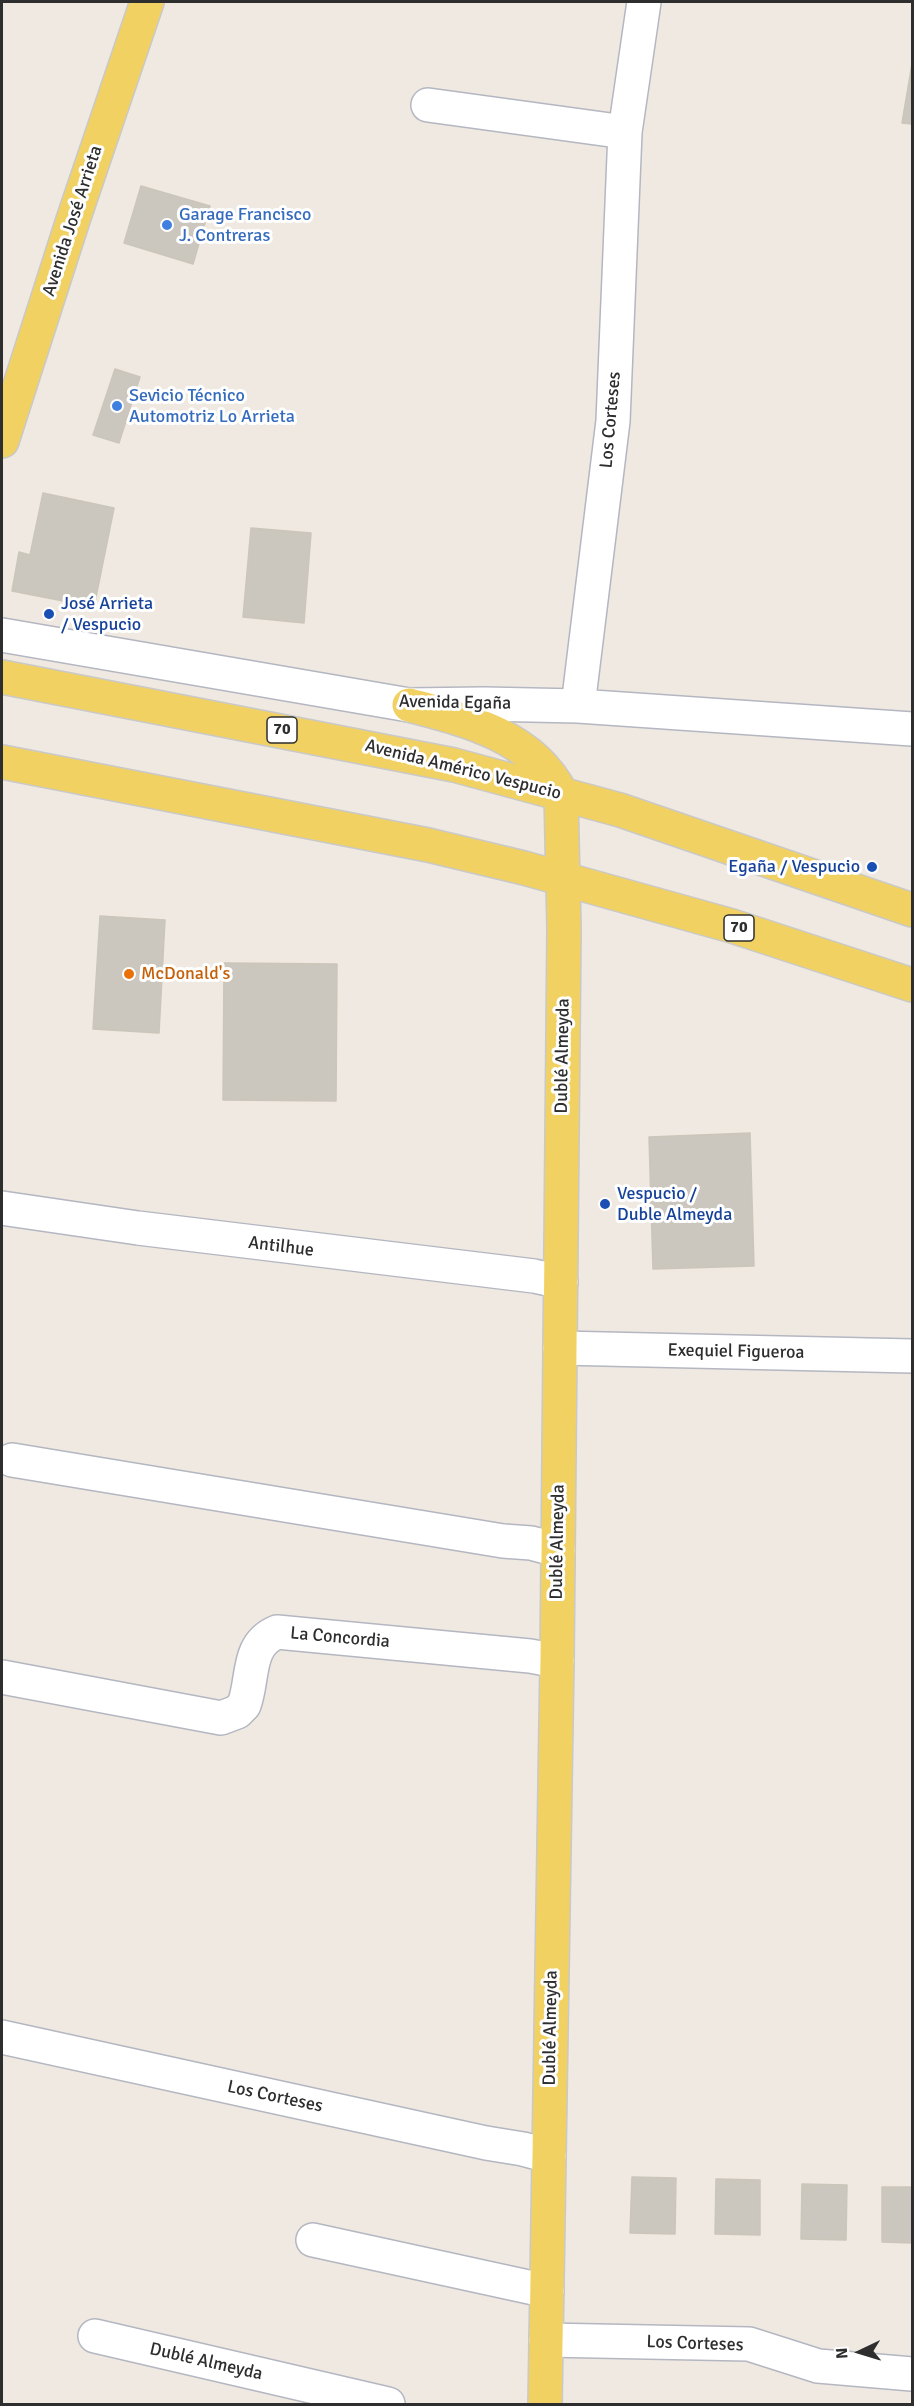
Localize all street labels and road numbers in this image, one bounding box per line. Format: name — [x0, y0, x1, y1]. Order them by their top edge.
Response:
street label: Avenida José Arrieta — [38, 143, 108, 299]
street label: Los Corteses — [596, 371, 626, 469]
street label: Avenida Egaña — [399, 691, 511, 715]
road number: 70 — [267, 717, 297, 743]
street label: Avenida Américo Vespucio — [363, 735, 563, 805]
road number: 70 — [724, 915, 754, 941]
street label: Dublé Almeyda — [551, 998, 575, 1114]
street label: Antilhue — [247, 1232, 315, 1262]
street label: Exequiel Figueroa — [667, 1340, 805, 1364]
street label: Dublé Almeyda — [546, 1484, 570, 1600]
street label: La Concordia — [289, 1623, 391, 1653]
street label: Dublé Almeyda — [539, 1970, 563, 2086]
street label: Los Corteses — [225, 2076, 325, 2118]
street label: Los Corteses — [646, 2332, 744, 2356]
street label: Dublé Almeyda — [147, 2339, 265, 2385]

